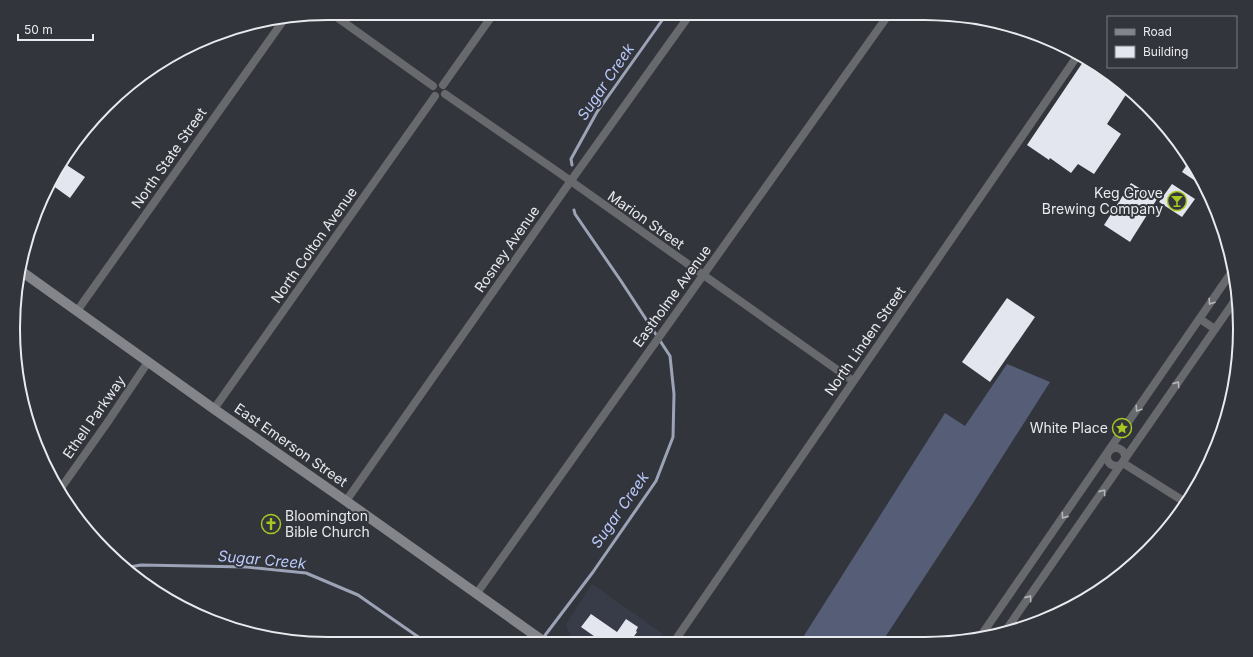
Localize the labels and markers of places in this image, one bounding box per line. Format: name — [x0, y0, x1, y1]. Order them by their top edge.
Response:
place label: Keg Grove Brewing Company — [1042, 184, 1163, 217]
bar icon: Keg Grove Brewing Company — [1166, 190, 1188, 212]
place icon: White Place — [1111, 417, 1133, 439]
place label: White Place — [1030, 419, 1108, 436]
place label: Bloomington Bible Church — [285, 507, 370, 540]
church icon: Bloomington Bible Church — [260, 513, 282, 535]

